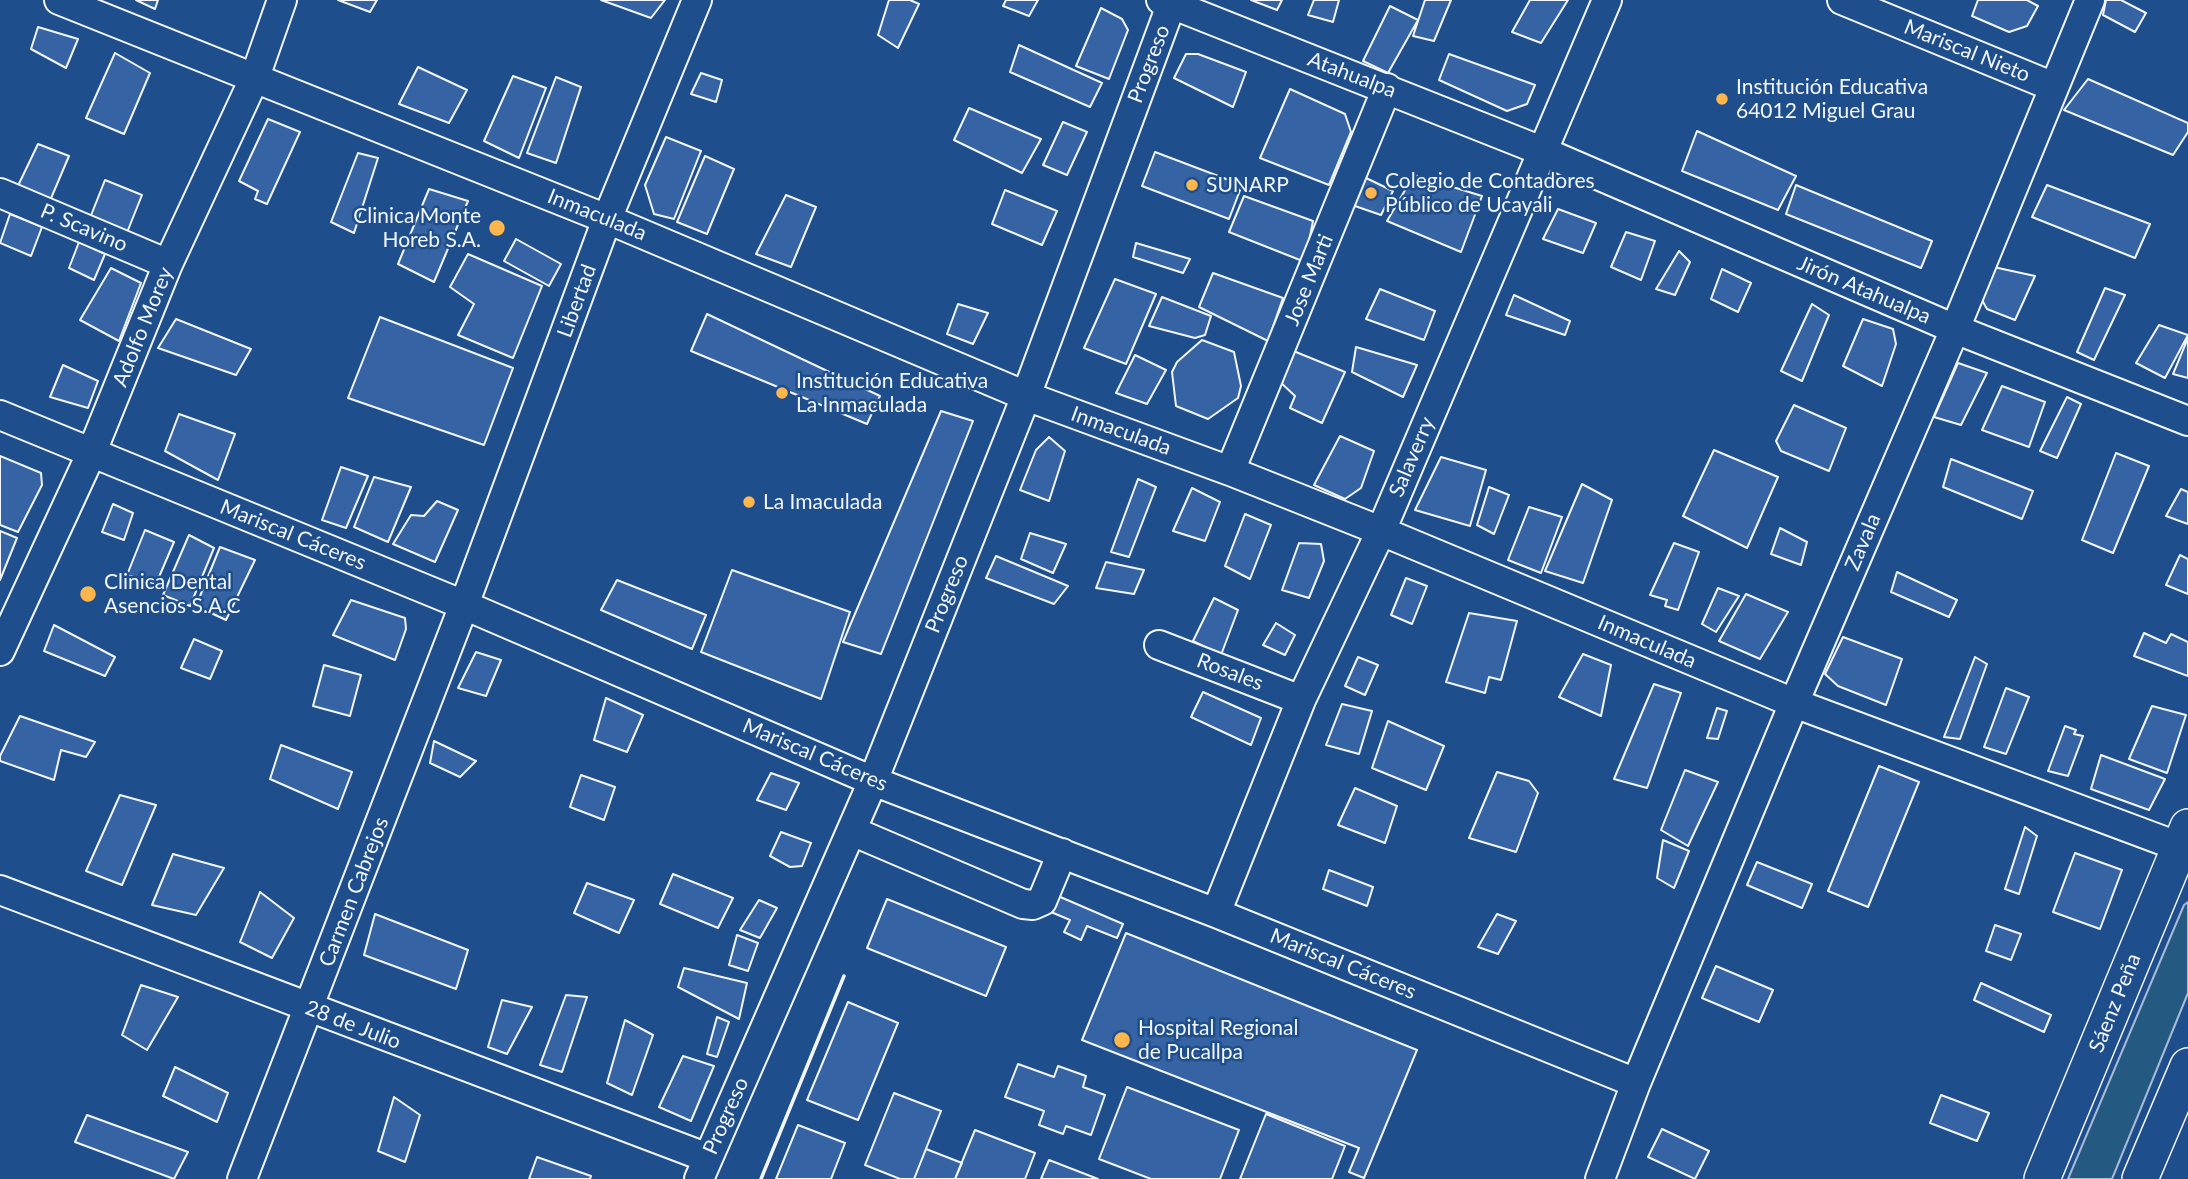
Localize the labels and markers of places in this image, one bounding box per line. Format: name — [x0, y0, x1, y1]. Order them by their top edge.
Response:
place label: Institución Educativa 64012 Miguel Grau — [1736, 74, 1928, 124]
marker: Institución Educativa 64012 Miguel Grau — [1714, 91, 1730, 107]
place label: Colegio de Contadores Público de Ucayali — [1385, 168, 1595, 218]
place label: SUNARP — [1206, 172, 1289, 198]
marker: SUNARP — [1184, 177, 1200, 193]
marker: Colegio de Contadores Público de Ucayali — [1363, 185, 1379, 201]
place label: Clinica Monte Horeb S.A. — [353, 203, 481, 253]
marker: Clinica Monte Horeb S.A. — [487, 218, 507, 238]
place label: Institución Educativa La Inmaculada — [796, 368, 988, 418]
marker: Institución Educativa La Inmaculada — [774, 385, 790, 401]
place label: La Imaculada — [763, 489, 882, 515]
marker: La Imaculada — [741, 494, 757, 510]
place label: Clinica Dental Asencios S.A.C — [104, 569, 241, 619]
marker: Clinica Dental Asencios S.A.C — [78, 584, 98, 604]
place label: Hospital Regional de Pucallpa — [1138, 1015, 1298, 1065]
marker: Hospital Regional de Pucallpa — [1112, 1030, 1132, 1050]

